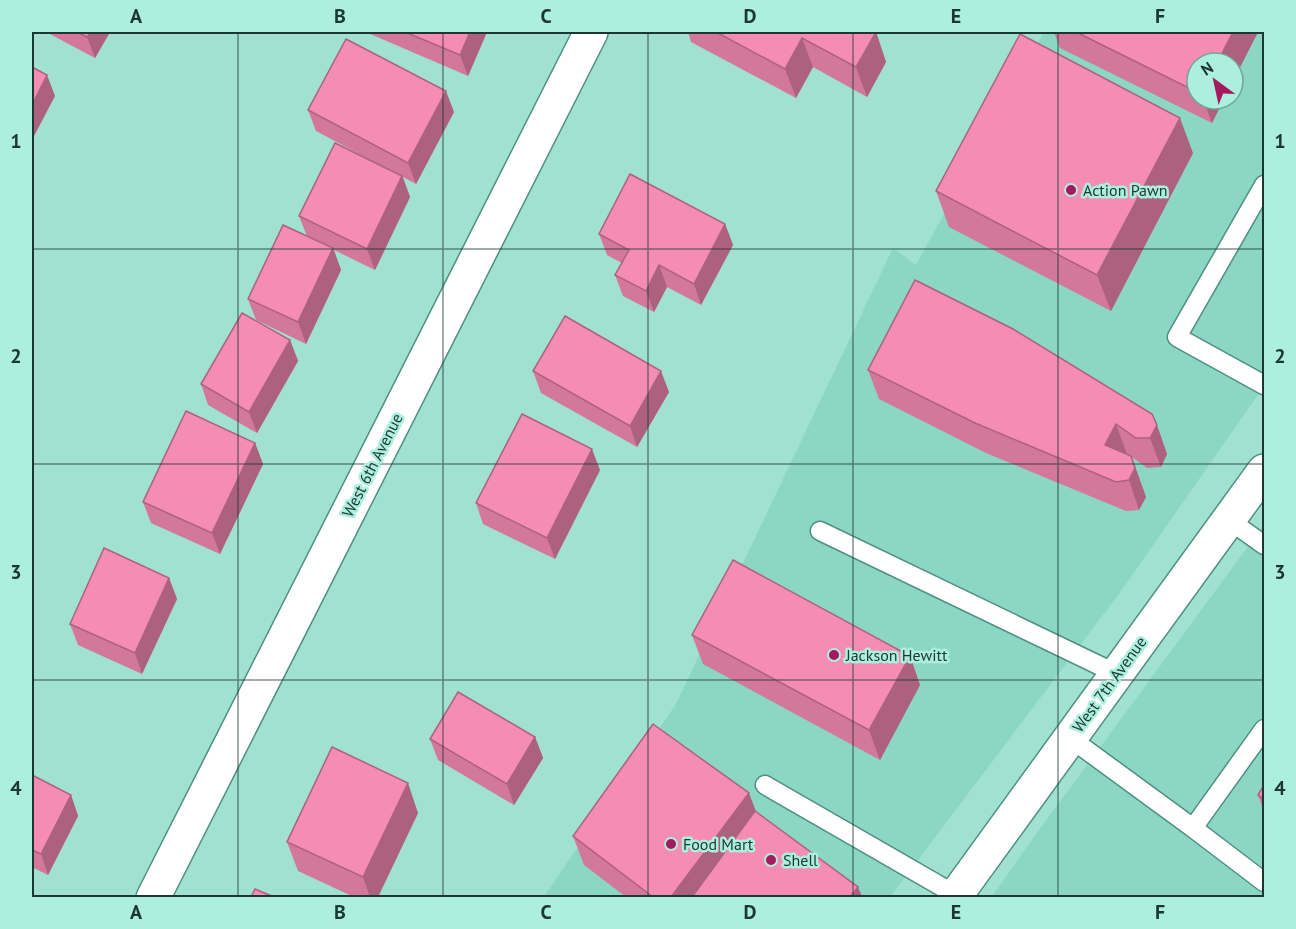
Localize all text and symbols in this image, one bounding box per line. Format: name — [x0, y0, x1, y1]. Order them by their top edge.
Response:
text: A — [130, 3, 143, 29]
text: B — [334, 3, 346, 29]
text: C — [540, 3, 552, 29]
text: D — [744, 3, 757, 29]
text: E — [951, 3, 961, 29]
text: F — [1155, 3, 1165, 29]
north arrow — [1185, 51, 1245, 111]
text: N — [1197, 57, 1217, 80]
text: 1 — [10, 128, 22, 154]
text: 1 — [1274, 128, 1286, 154]
place label: Action Pawn — [1083, 180, 1168, 200]
marker: Action Pawn — [1064, 183, 1078, 197]
text: 2 — [10, 343, 22, 369]
text: 2 — [1274, 343, 1286, 369]
street label: West 6th Avenue — [337, 410, 407, 520]
text: 3 — [10, 559, 22, 585]
text: 3 — [1274, 559, 1286, 585]
street label: West 7th Avenue — [1068, 632, 1150, 736]
place label: Jackson Hewitt — [845, 645, 948, 665]
marker: Jackson Hewitt — [827, 648, 841, 662]
text: 4 — [10, 775, 22, 801]
text: 4 — [1274, 775, 1286, 801]
place label: Food Mart — [683, 834, 754, 854]
marker: Food Mart — [664, 837, 678, 851]
place label: Shell — [783, 850, 818, 870]
marker: Shell — [764, 853, 778, 867]
text: A — [130, 899, 143, 925]
text: B — [334, 899, 346, 925]
text: C — [540, 899, 552, 925]
text: D — [744, 899, 757, 925]
text: E — [951, 899, 961, 925]
text: F — [1155, 899, 1165, 925]

